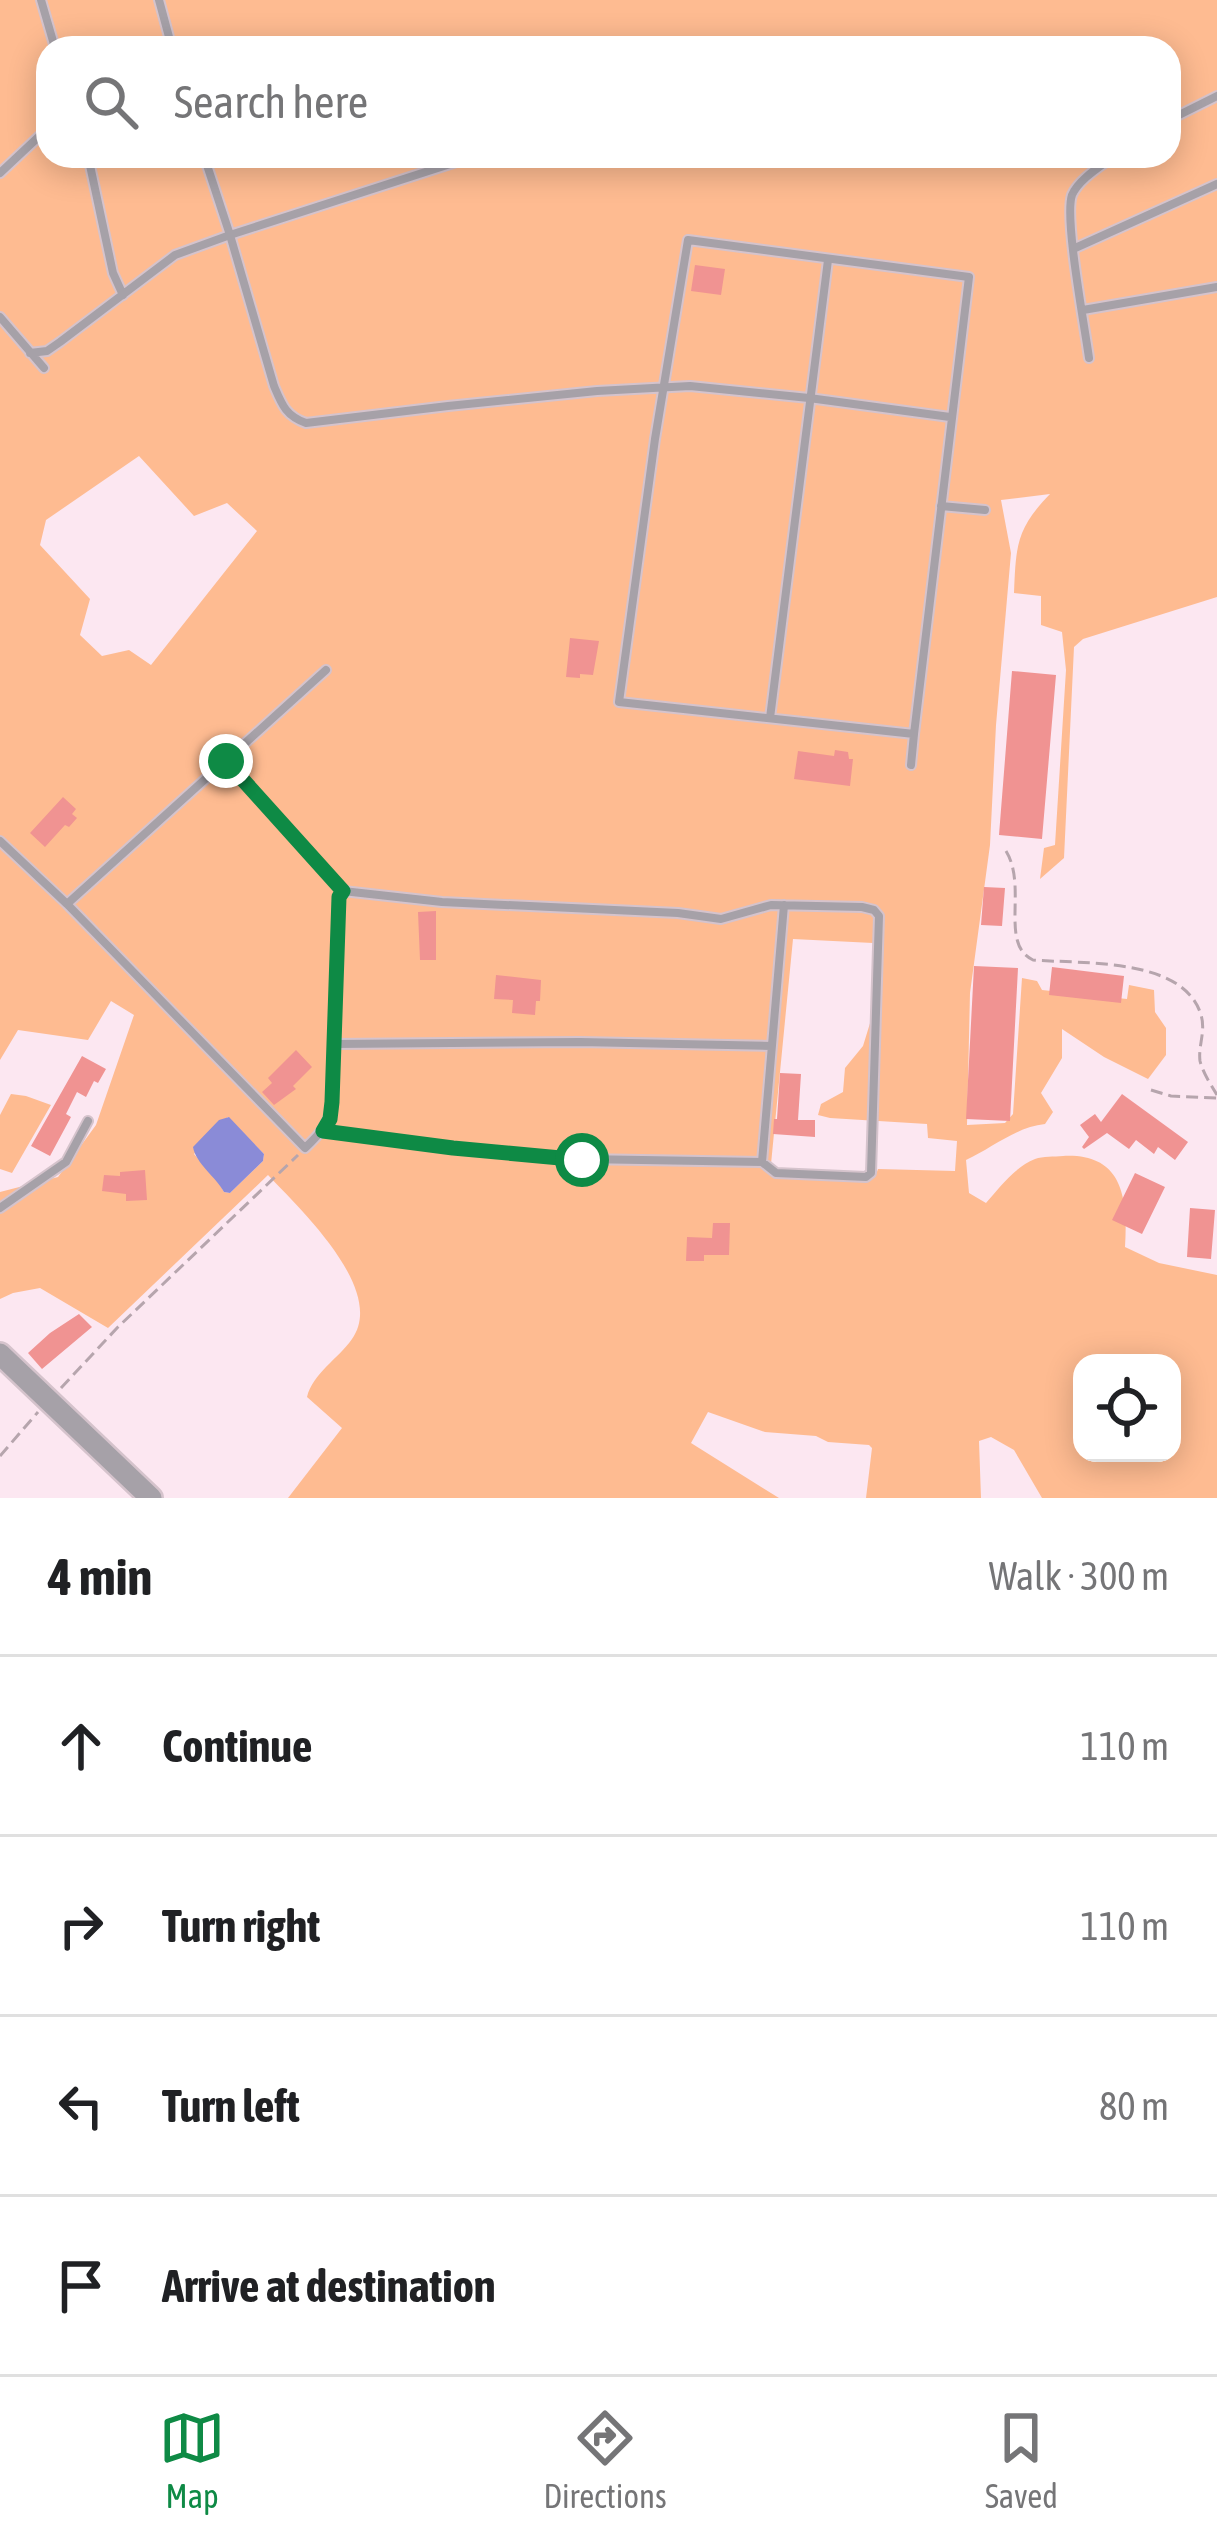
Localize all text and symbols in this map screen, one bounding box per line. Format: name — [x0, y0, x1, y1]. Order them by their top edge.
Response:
search box — [36, 36, 1181, 168]
icon: search — [78, 69, 144, 135]
text: Search here — [174, 76, 368, 128]
route end — [199, 734, 253, 788]
route start — [555, 1133, 609, 1187]
map controls — [1073, 1354, 1181, 1462]
button: locate — [1073, 1354, 1181, 1462]
text: 4 min — [48, 1547, 152, 1606]
text: Walk · 300 m — [989, 1554, 1169, 1598]
icon: ahead — [48, 1713, 114, 1779]
text: Continue — [162, 1720, 313, 1772]
text: 110 m — [1081, 1724, 1169, 1768]
icon: right — [48, 1893, 114, 1959]
text: Turn right — [162, 1900, 320, 1952]
text: 110 m — [1081, 1904, 1169, 1948]
icon: left — [48, 2073, 114, 2139]
text: Turn left — [162, 2080, 300, 2132]
text: 80 m — [1099, 2084, 1169, 2128]
icon: arrive — [48, 2253, 114, 2319]
text: Arrive at destination — [162, 2260, 496, 2312]
tab: Map — [159, 2405, 225, 2515]
tab: Directions — [543, 2405, 667, 2515]
tab: Saved — [985, 2405, 1058, 2515]

